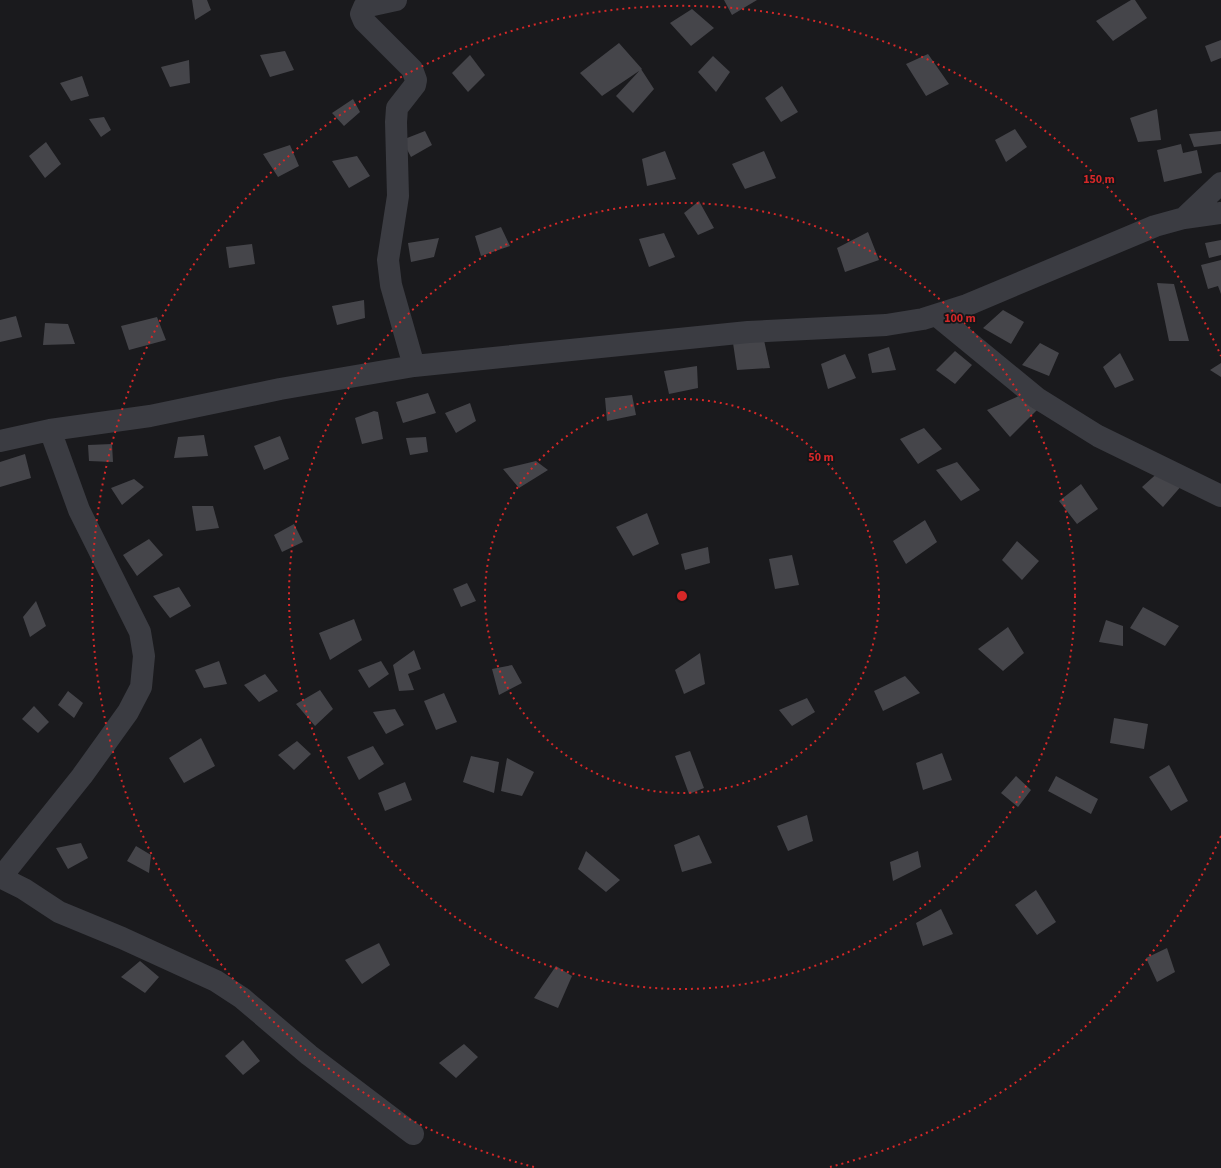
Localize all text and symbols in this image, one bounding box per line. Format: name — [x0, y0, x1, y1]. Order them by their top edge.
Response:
text: 150 m — [1083, 171, 1115, 188]
text: 100 m — [944, 310, 976, 327]
text: 50 m — [808, 449, 834, 466]
centre of rings — [675, 589, 689, 603]

